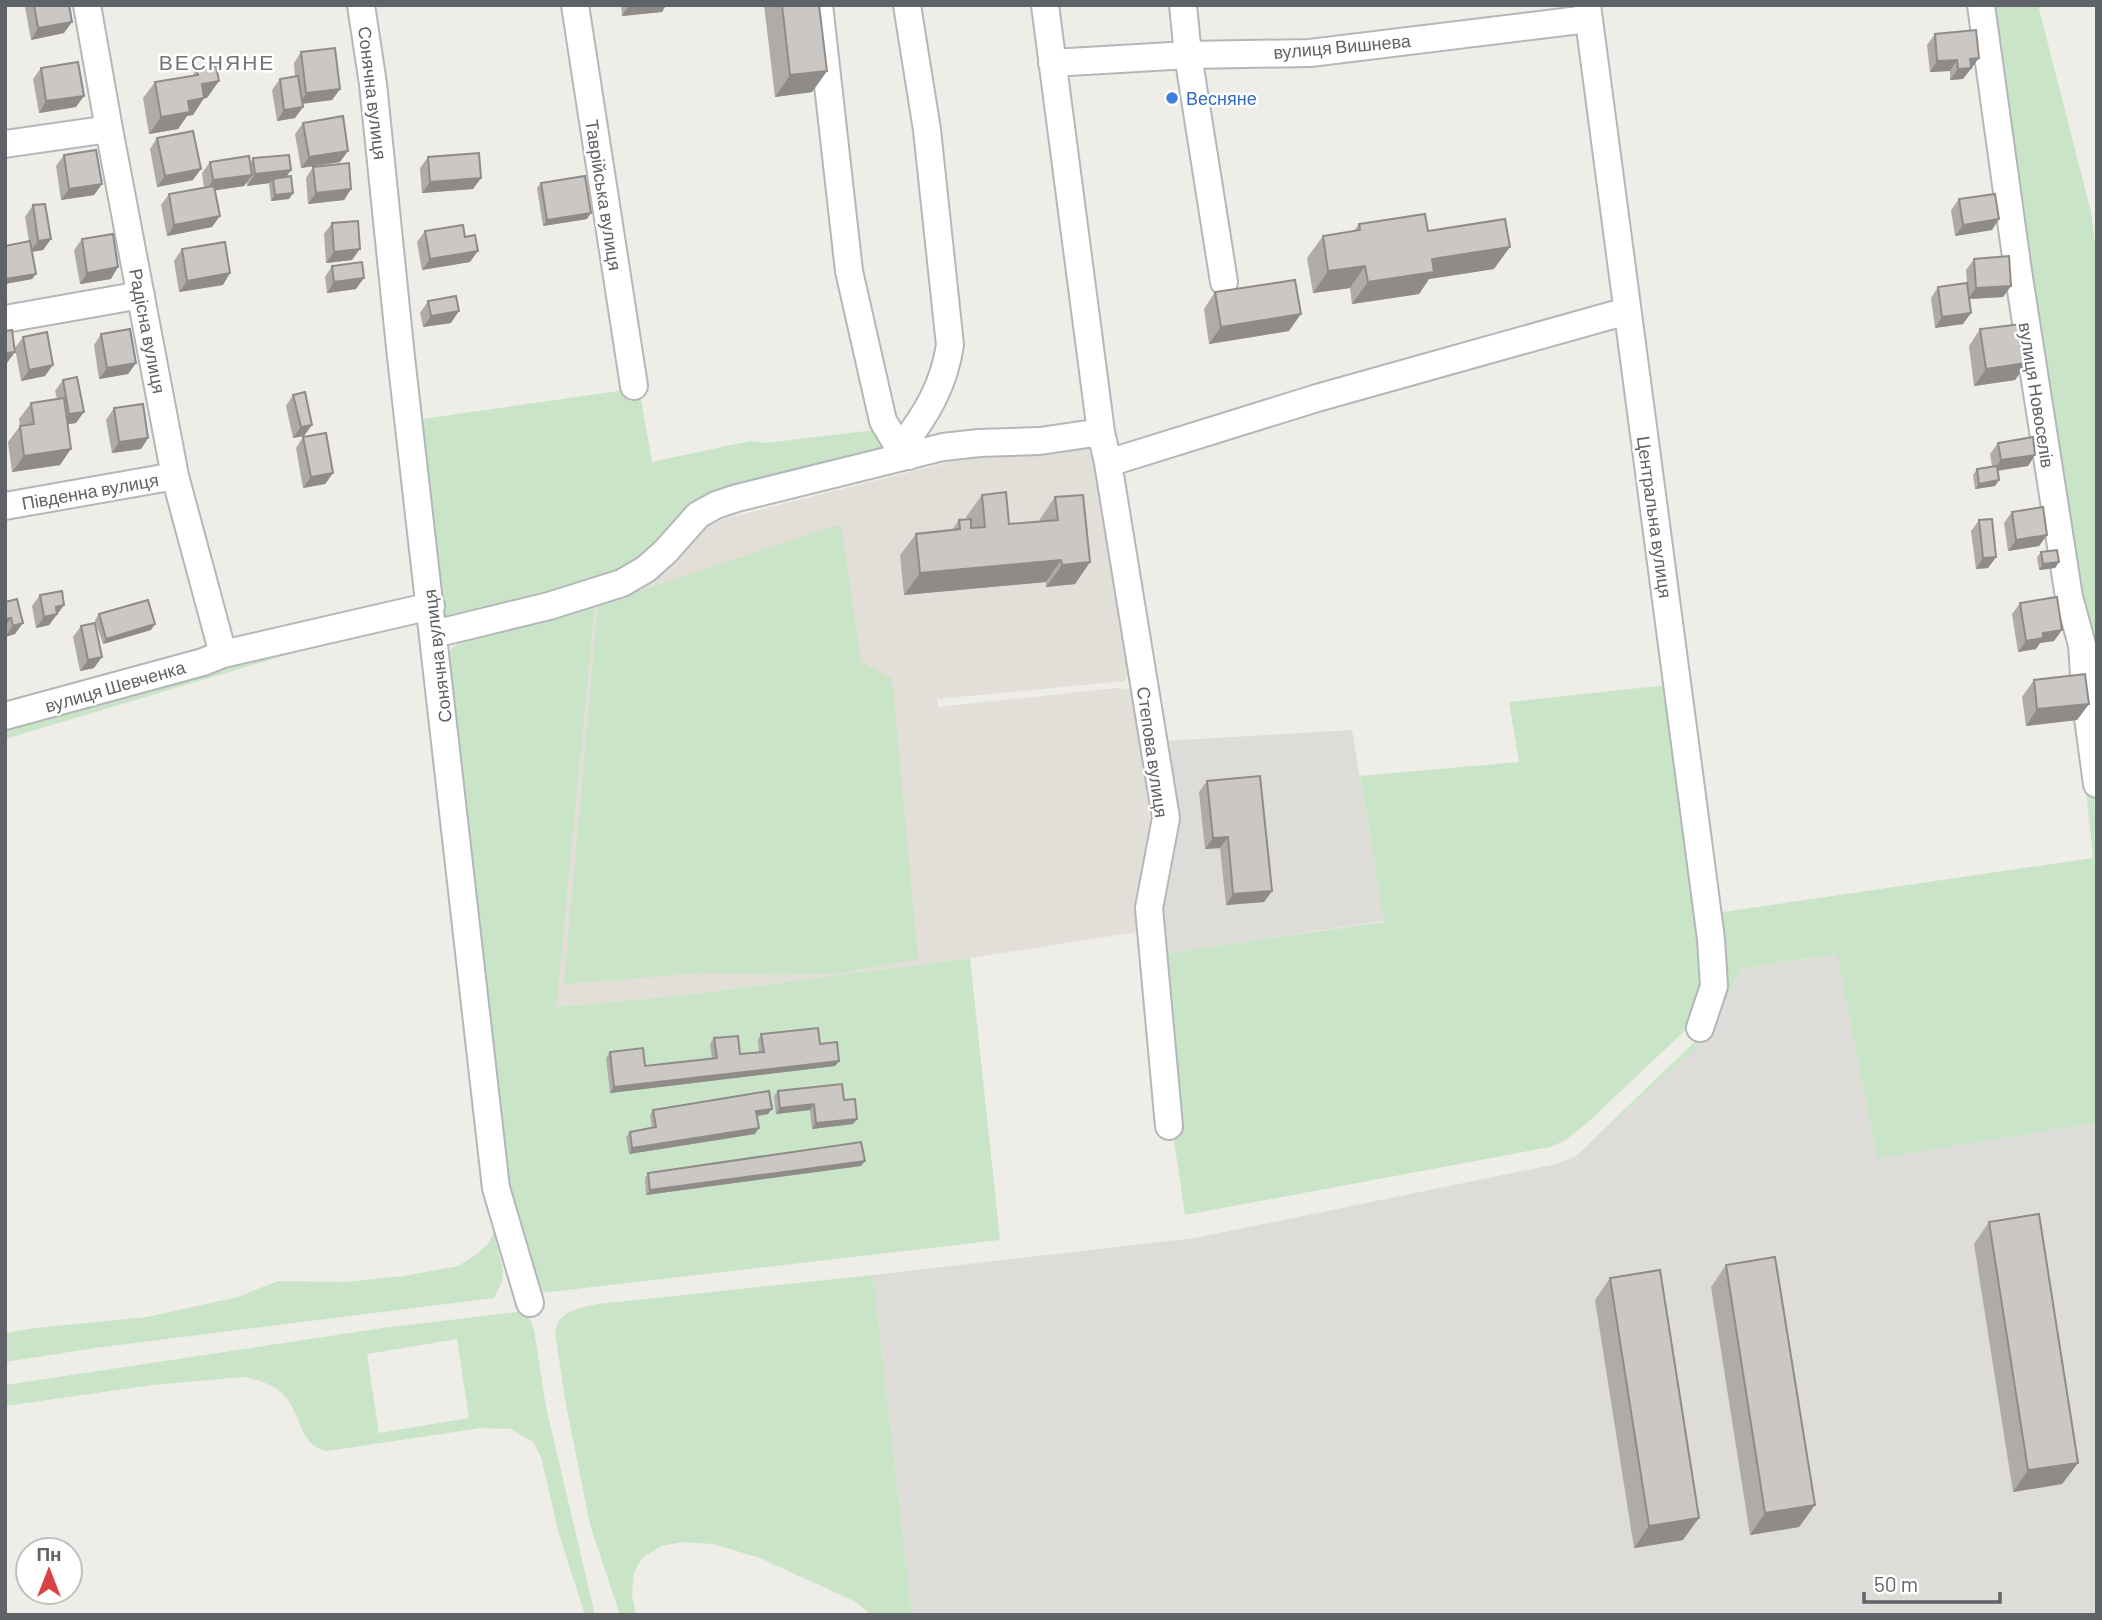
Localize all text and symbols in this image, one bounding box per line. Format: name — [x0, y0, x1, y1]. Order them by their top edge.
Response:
street label: Сонячна вулиця — [354, 25, 392, 161]
street label: вулиця Вишнева — [1272, 29, 1413, 63]
district label: ВЕСНЯНЕ — [159, 49, 275, 74]
place label: Весняне — [1186, 87, 1257, 109]
marker: Весняне — [1164, 90, 1180, 106]
street label: Таврійська вулиця — [581, 118, 627, 272]
street label: Радісна вулиця — [125, 267, 171, 395]
street label: вулиця Новоселів — [2015, 321, 2059, 469]
street label: Центральна вулиця — [1633, 435, 1677, 599]
street label: Південна вулиця — [20, 468, 160, 514]
street label: Сонячна вулиця — [418, 588, 456, 724]
street label: вулиця Шевченка — [42, 655, 189, 717]
street label: Степова вулиця — [1133, 685, 1173, 819]
north arrow — [14, 1536, 84, 1606]
text: Пн — [36, 1542, 62, 1565]
scale bar — [1864, 1560, 2000, 1604]
text: 50 m — [1874, 1571, 1918, 1596]

